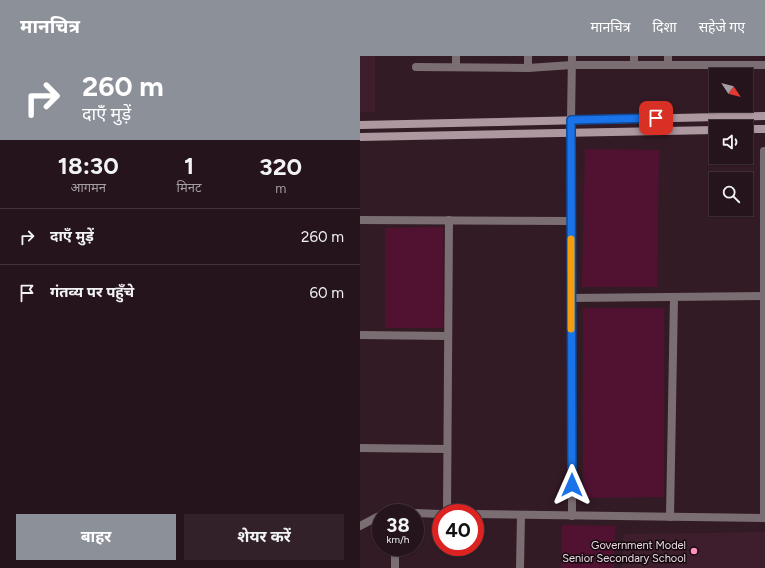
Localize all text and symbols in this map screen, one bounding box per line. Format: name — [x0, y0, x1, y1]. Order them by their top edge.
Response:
text: मानचित्र — [20, 15, 80, 38]
text: मानचित्र — [590, 19, 630, 36]
text: दिशा — [652, 19, 677, 36]
text: सहेजे गए — [699, 19, 745, 36]
north arrow — [709, 68, 753, 112]
map controls — [709, 68, 753, 216]
text: 260 m — [82, 69, 164, 103]
icon: right — [16, 72, 68, 124]
pin — [639, 101, 673, 135]
text: दाएँ मुड़ें — [82, 103, 131, 125]
icon: arrive — [645, 107, 667, 129]
button: sound — [709, 120, 753, 164]
text: 18:30 — [58, 151, 119, 180]
text: 1 — [184, 151, 194, 180]
text: 320 — [259, 152, 302, 181]
button: search — [709, 172, 753, 216]
text: आगमन — [70, 180, 106, 195]
text: मिनट — [177, 180, 202, 195]
text: m — [275, 181, 286, 196]
icon: right — [16, 226, 38, 248]
text: दाएँ मुड़ें — [50, 227, 94, 245]
text: 260 m — [301, 228, 344, 246]
icon: arrive — [16, 282, 38, 304]
text: गंतव्य पर पहुँचे — [50, 283, 134, 301]
text: 60 m — [309, 284, 344, 302]
position arrow — [551, 464, 593, 506]
speed limit sign: 40 — [432, 504, 484, 556]
text: 38 — [386, 513, 410, 537]
button: बाहर — [16, 514, 176, 560]
button: शेयर करें — [184, 514, 344, 560]
text: km/h — [387, 533, 409, 546]
place label: Government Model Senior Secondary School — [562, 539, 686, 565]
marker: Government Model Senior Secondary School — [689, 546, 699, 556]

